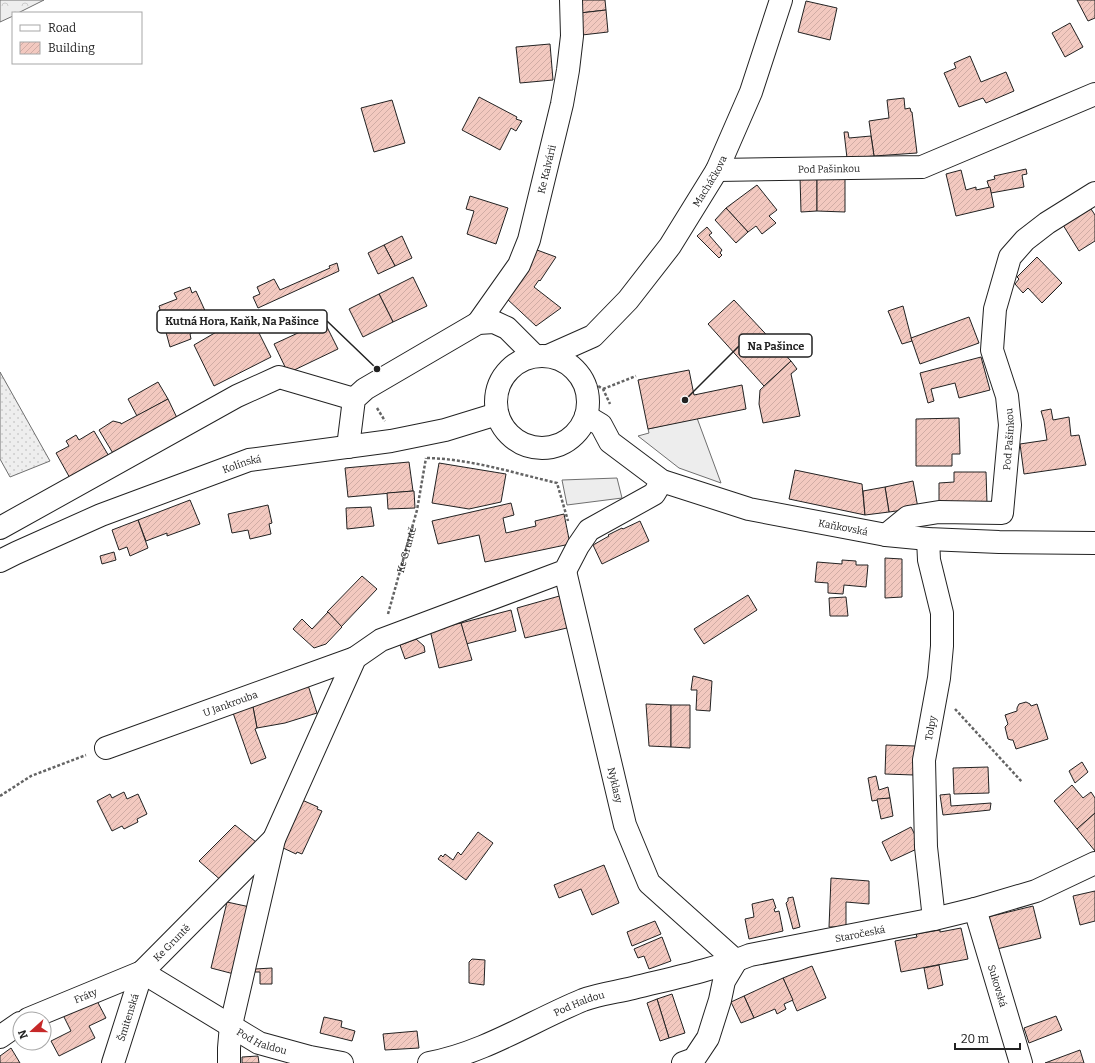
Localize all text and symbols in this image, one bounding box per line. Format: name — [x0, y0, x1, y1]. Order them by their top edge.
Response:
legend — [12, 12, 142, 64]
text: Road — [48, 21, 76, 35]
text: Building — [48, 41, 95, 55]
street label: Ke Kalvárii — [535, 144, 559, 195]
street label: Macháčkova — [691, 153, 730, 209]
street label: Pod Pašinkou — [798, 163, 860, 176]
callout: Kutná Hora, Kaňk, Na Pašince — [157, 310, 327, 333]
text: Kutná Hora, Kaňk, Na Pašince — [165, 315, 319, 328]
callout: Na Pašince — [739, 334, 812, 357]
text: Na Pašince — [748, 340, 804, 353]
street label: Pod Pašinkou — [1001, 407, 1017, 471]
street label: Kolínská — [221, 453, 263, 476]
street label: Kaňkovská — [817, 517, 869, 539]
street label: Ke Gruntě — [395, 525, 419, 574]
street label: U Jankrouba — [201, 689, 260, 719]
street label: Tolpy — [923, 714, 939, 742]
street label: Nyklasy — [605, 766, 625, 805]
street label: Ke Gruntě — [151, 922, 193, 964]
street label: Staročeská — [834, 924, 887, 945]
street label: Sukovská — [985, 963, 1009, 1009]
street label: Fráty — [72, 986, 100, 1006]
street label: Pod Haldou — [552, 989, 606, 1019]
street label: Šmitenská — [113, 992, 142, 1043]
north arrow — [12, 1011, 52, 1051]
scale bar — [955, 1025, 1020, 1051]
street label: Pod Haldou — [234, 1026, 288, 1057]
text: N — [15, 1028, 31, 1041]
text: 20 m — [961, 1032, 990, 1046]

